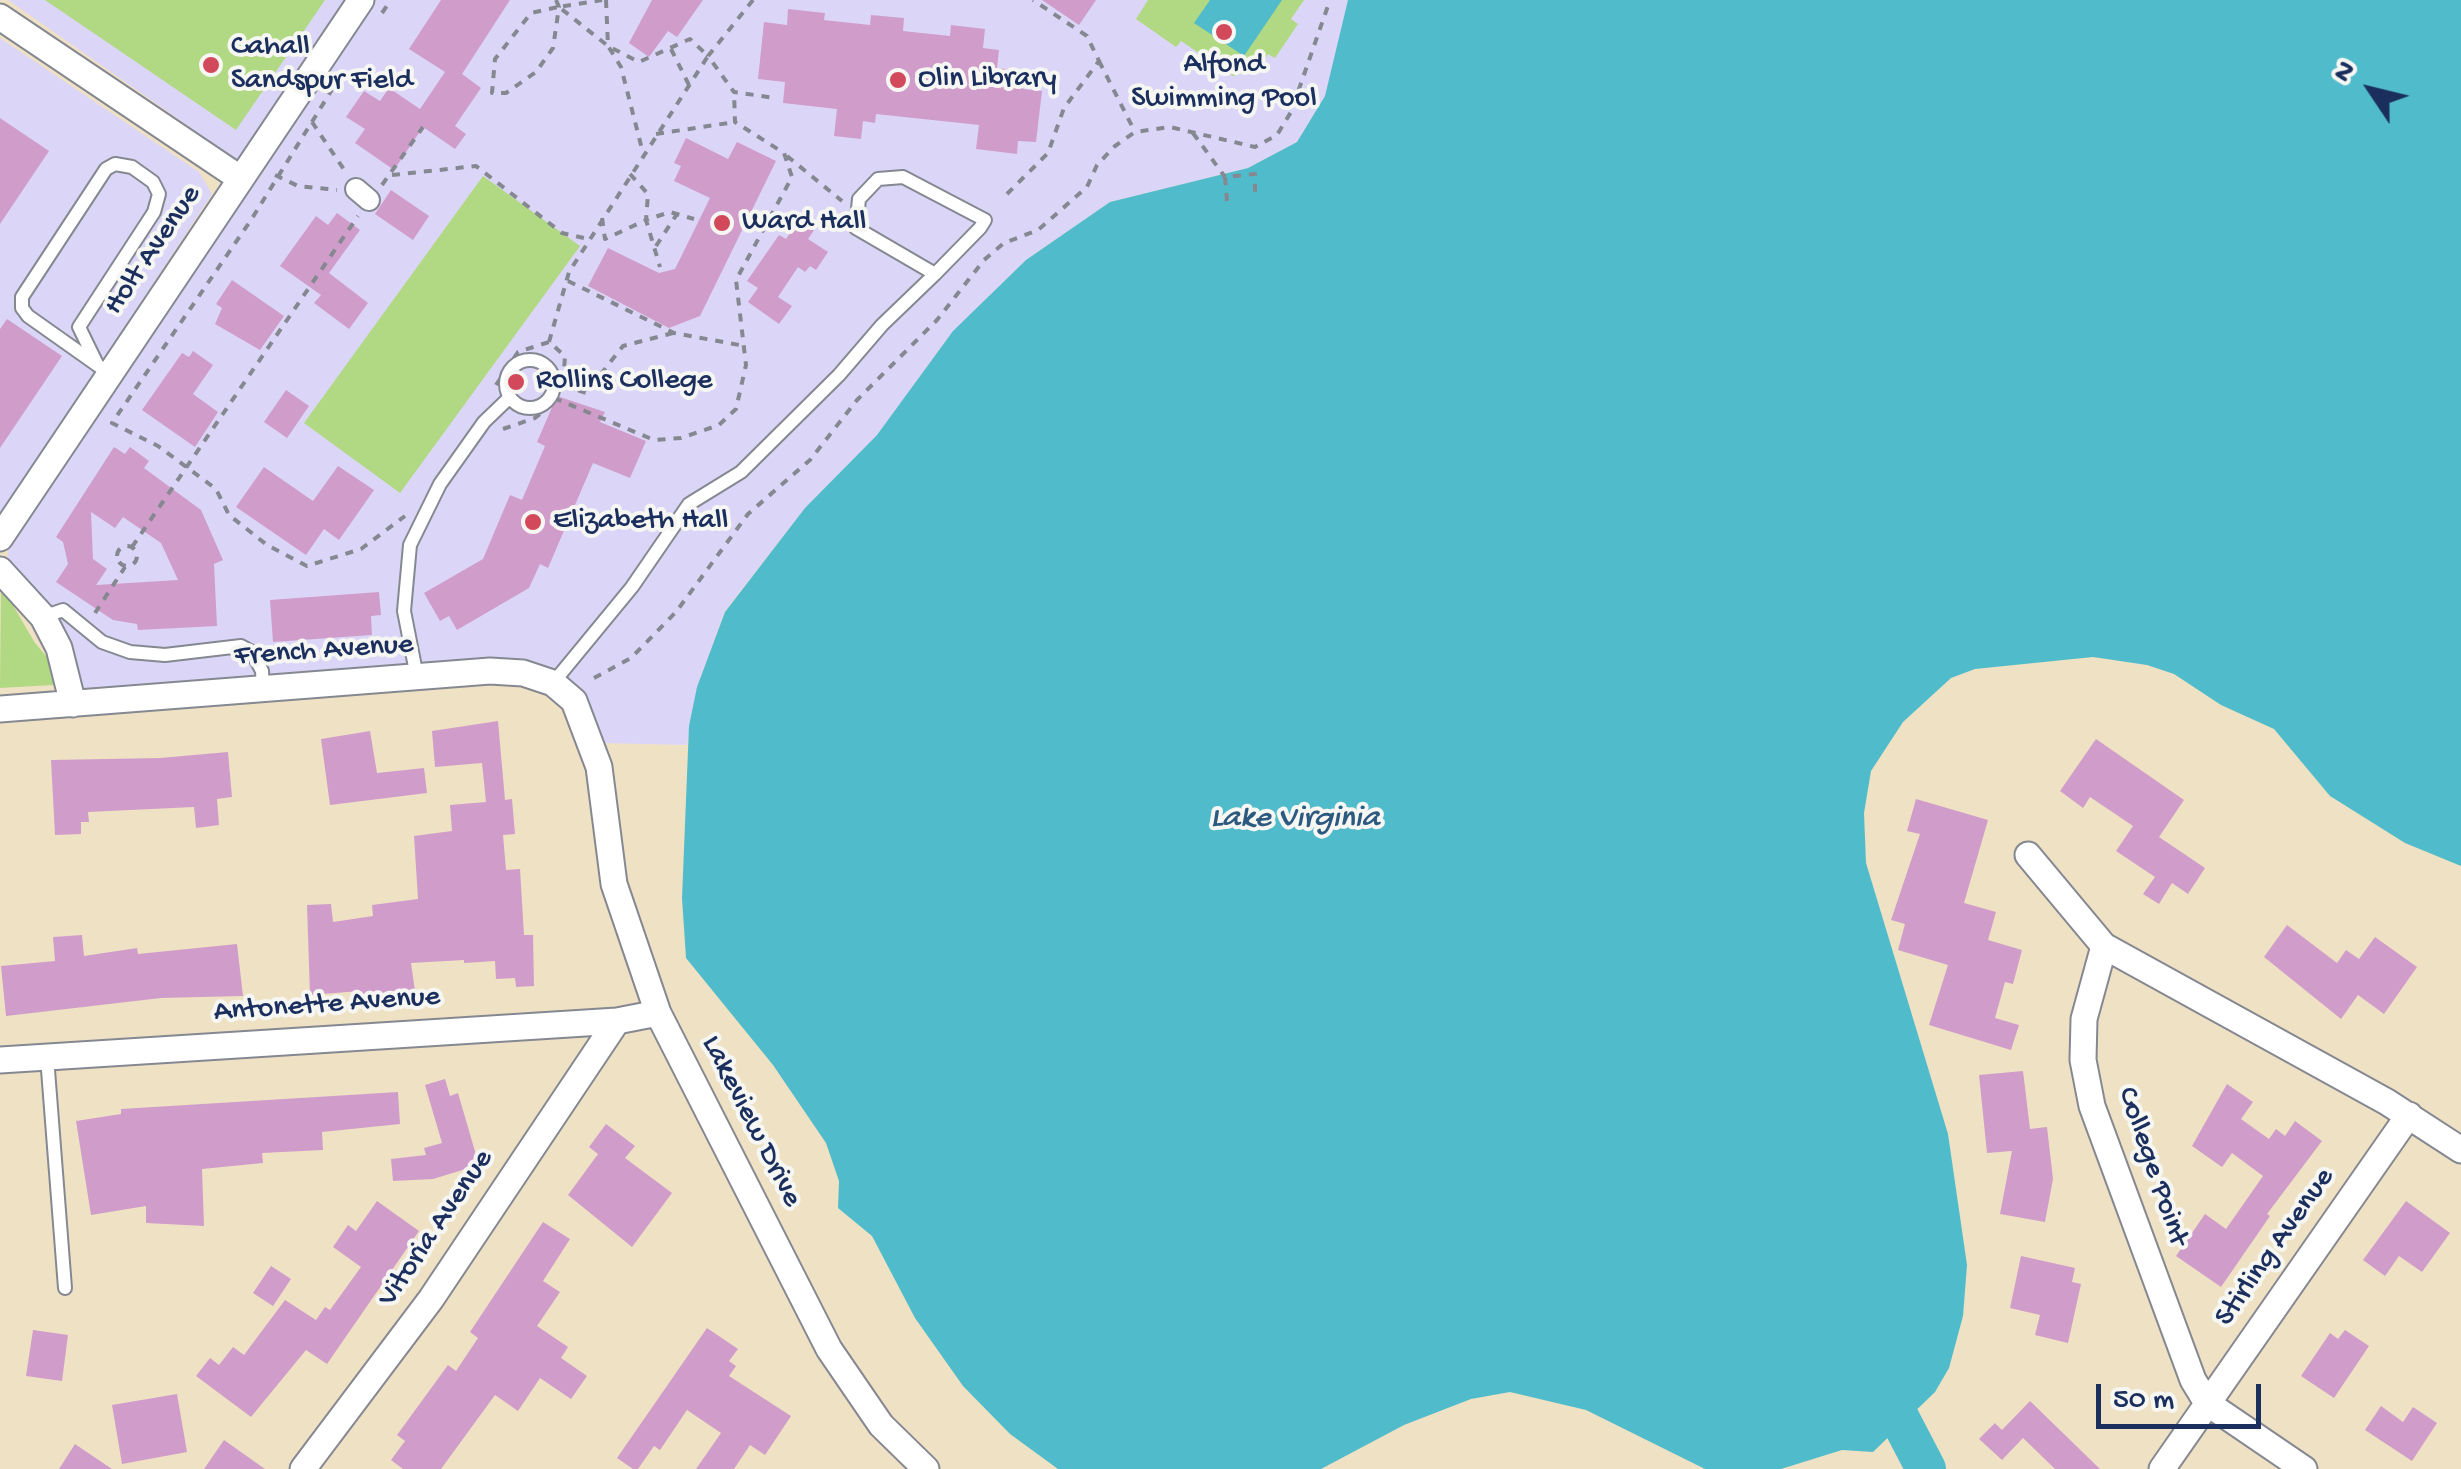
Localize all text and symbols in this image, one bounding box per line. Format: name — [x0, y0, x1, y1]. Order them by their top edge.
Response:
marker: Alfond Swimming Pool — [1213, 21, 1235, 43]
place label: Cahall Sandspur Field — [231, 30, 413, 100]
north arrow — [2321, 40, 2421, 140]
place label: Alfond Swimming Pool — [1131, 48, 1317, 118]
marker: Cahall Sandspur Field — [200, 54, 222, 76]
text: N — [2327, 56, 2365, 89]
place label: Olin Library — [918, 62, 1057, 98]
marker: Olin Library — [887, 69, 909, 91]
street label: Holt Avenue — [97, 179, 211, 323]
place label: Ward Hall — [742, 205, 866, 241]
marker: Ward Hall — [711, 212, 733, 234]
place label: Rollins College — [536, 364, 712, 400]
marker: Rollins College — [505, 371, 527, 393]
place label: Elizabeth Hall — [553, 504, 728, 540]
marker: Elizabeth Hall — [522, 511, 544, 533]
street label: French Avenue — [233, 628, 415, 676]
water label: Lake Virginia — [1211, 801, 1379, 839]
street label: Antonette Avenue — [213, 980, 441, 1032]
street label: Lakeview Drive — [691, 1030, 809, 1214]
street label: College Point — [2107, 1083, 2195, 1251]
street label: Vitoria Avenue — [371, 1143, 503, 1315]
street label: Stirling Avenue — [2208, 1162, 2344, 1334]
scale bar — [2101, 1364, 2266, 1426]
text: 50 m — [2113, 1384, 2174, 1419]

